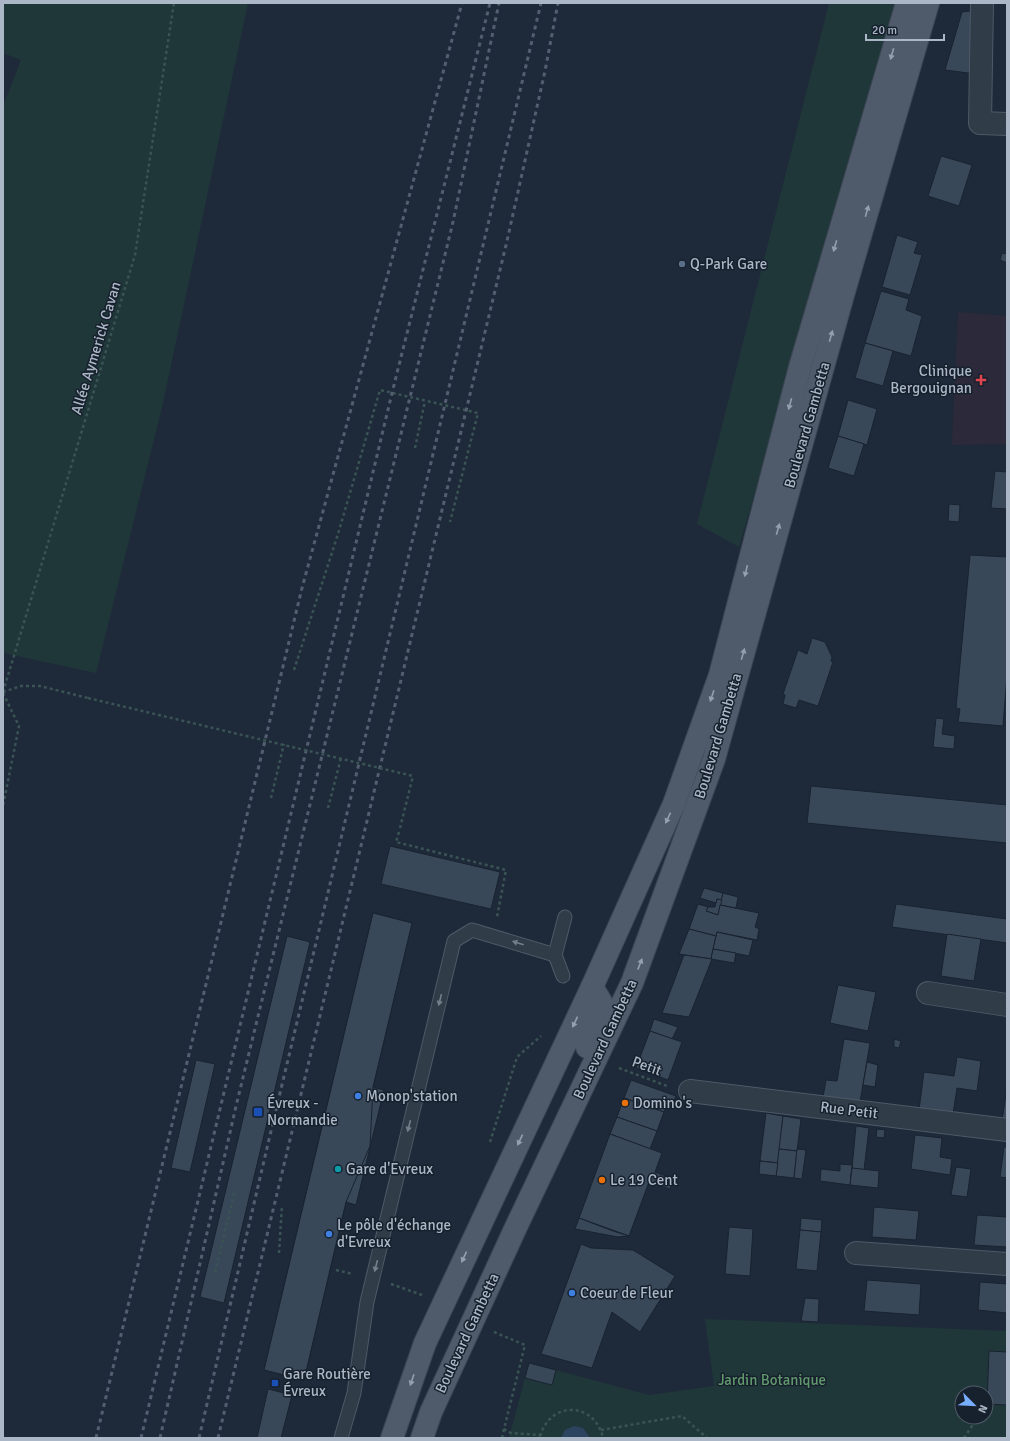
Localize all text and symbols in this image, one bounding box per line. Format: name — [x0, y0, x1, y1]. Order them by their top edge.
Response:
scale bar — [866, 16, 944, 42]
text: 20 m — [872, 23, 897, 38]
one-way arrow — [889, 48, 895, 60]
one-way arrow — [864, 205, 870, 217]
one-way arrow — [832, 240, 838, 252]
place label: Q-Park Gare — [690, 255, 767, 273]
marker: Q-Park Gare — [677, 259, 687, 269]
street label: Allée Aymerick Cavan — [67, 279, 125, 417]
one-way arrow — [828, 330, 834, 342]
street label: Boulevard Gambetta — [780, 360, 834, 490]
place label: Clinique Bergouignan — [890, 362, 972, 397]
marker: Clinique Bergouignan — [975, 374, 987, 386]
one-way arrow — [786, 398, 792, 411]
one-way arrow — [775, 523, 781, 535]
one-way arrow — [743, 565, 749, 577]
one-way arrow — [740, 648, 746, 660]
street label: Boulevard Gambetta — [690, 671, 746, 801]
one-way arrow — [709, 691, 715, 703]
one-way arrow — [665, 813, 671, 824]
one-way arrow — [511, 940, 523, 946]
one-way arrow — [637, 958, 643, 970]
street label: Boulevard Gambetta — [569, 976, 641, 1102]
one-way arrow — [436, 994, 442, 1006]
one-way arrow — [572, 1017, 578, 1028]
street label: Petit — [630, 1052, 664, 1080]
place label: Monop'station — [366, 1087, 458, 1105]
marker: Monop'station — [353, 1091, 363, 1101]
place label: Évreux - Normandie — [267, 1093, 338, 1129]
place label: Domino's — [633, 1094, 693, 1112]
marker: Domino's — [620, 1098, 630, 1108]
street label: Rue Petit — [819, 1098, 879, 1122]
marker: Évreux - Normandie — [252, 1106, 264, 1118]
one-way arrow — [406, 1120, 412, 1133]
one-way arrow — [517, 1134, 523, 1145]
place label: Gare d'Evreux — [346, 1160, 433, 1178]
marker: Gare d'Evreux — [333, 1164, 343, 1174]
place label: Le 19 Cent — [610, 1171, 678, 1189]
marker: Le 19 Cent — [597, 1175, 607, 1185]
place label: Le pôle d'échange d'Evreux — [337, 1216, 451, 1251]
marker: Le pôle d'échange d'Evreux — [324, 1229, 334, 1239]
one-way arrow — [461, 1252, 467, 1263]
one-way arrow — [372, 1260, 378, 1273]
street label: Boulevard Gambetta — [431, 1270, 503, 1396]
place label: Coeur de Fleur — [580, 1284, 674, 1302]
marker: Coeur de Fleur — [567, 1288, 577, 1298]
place label: Gare Routière Évreux — [283, 1365, 371, 1400]
park label: Jardin Botanique — [718, 1371, 826, 1389]
one-way arrow — [409, 1375, 415, 1387]
marker: Gare Routière Évreux — [270, 1378, 280, 1388]
north arrow — [954, 1385, 994, 1425]
text: N — [975, 1403, 990, 1415]

